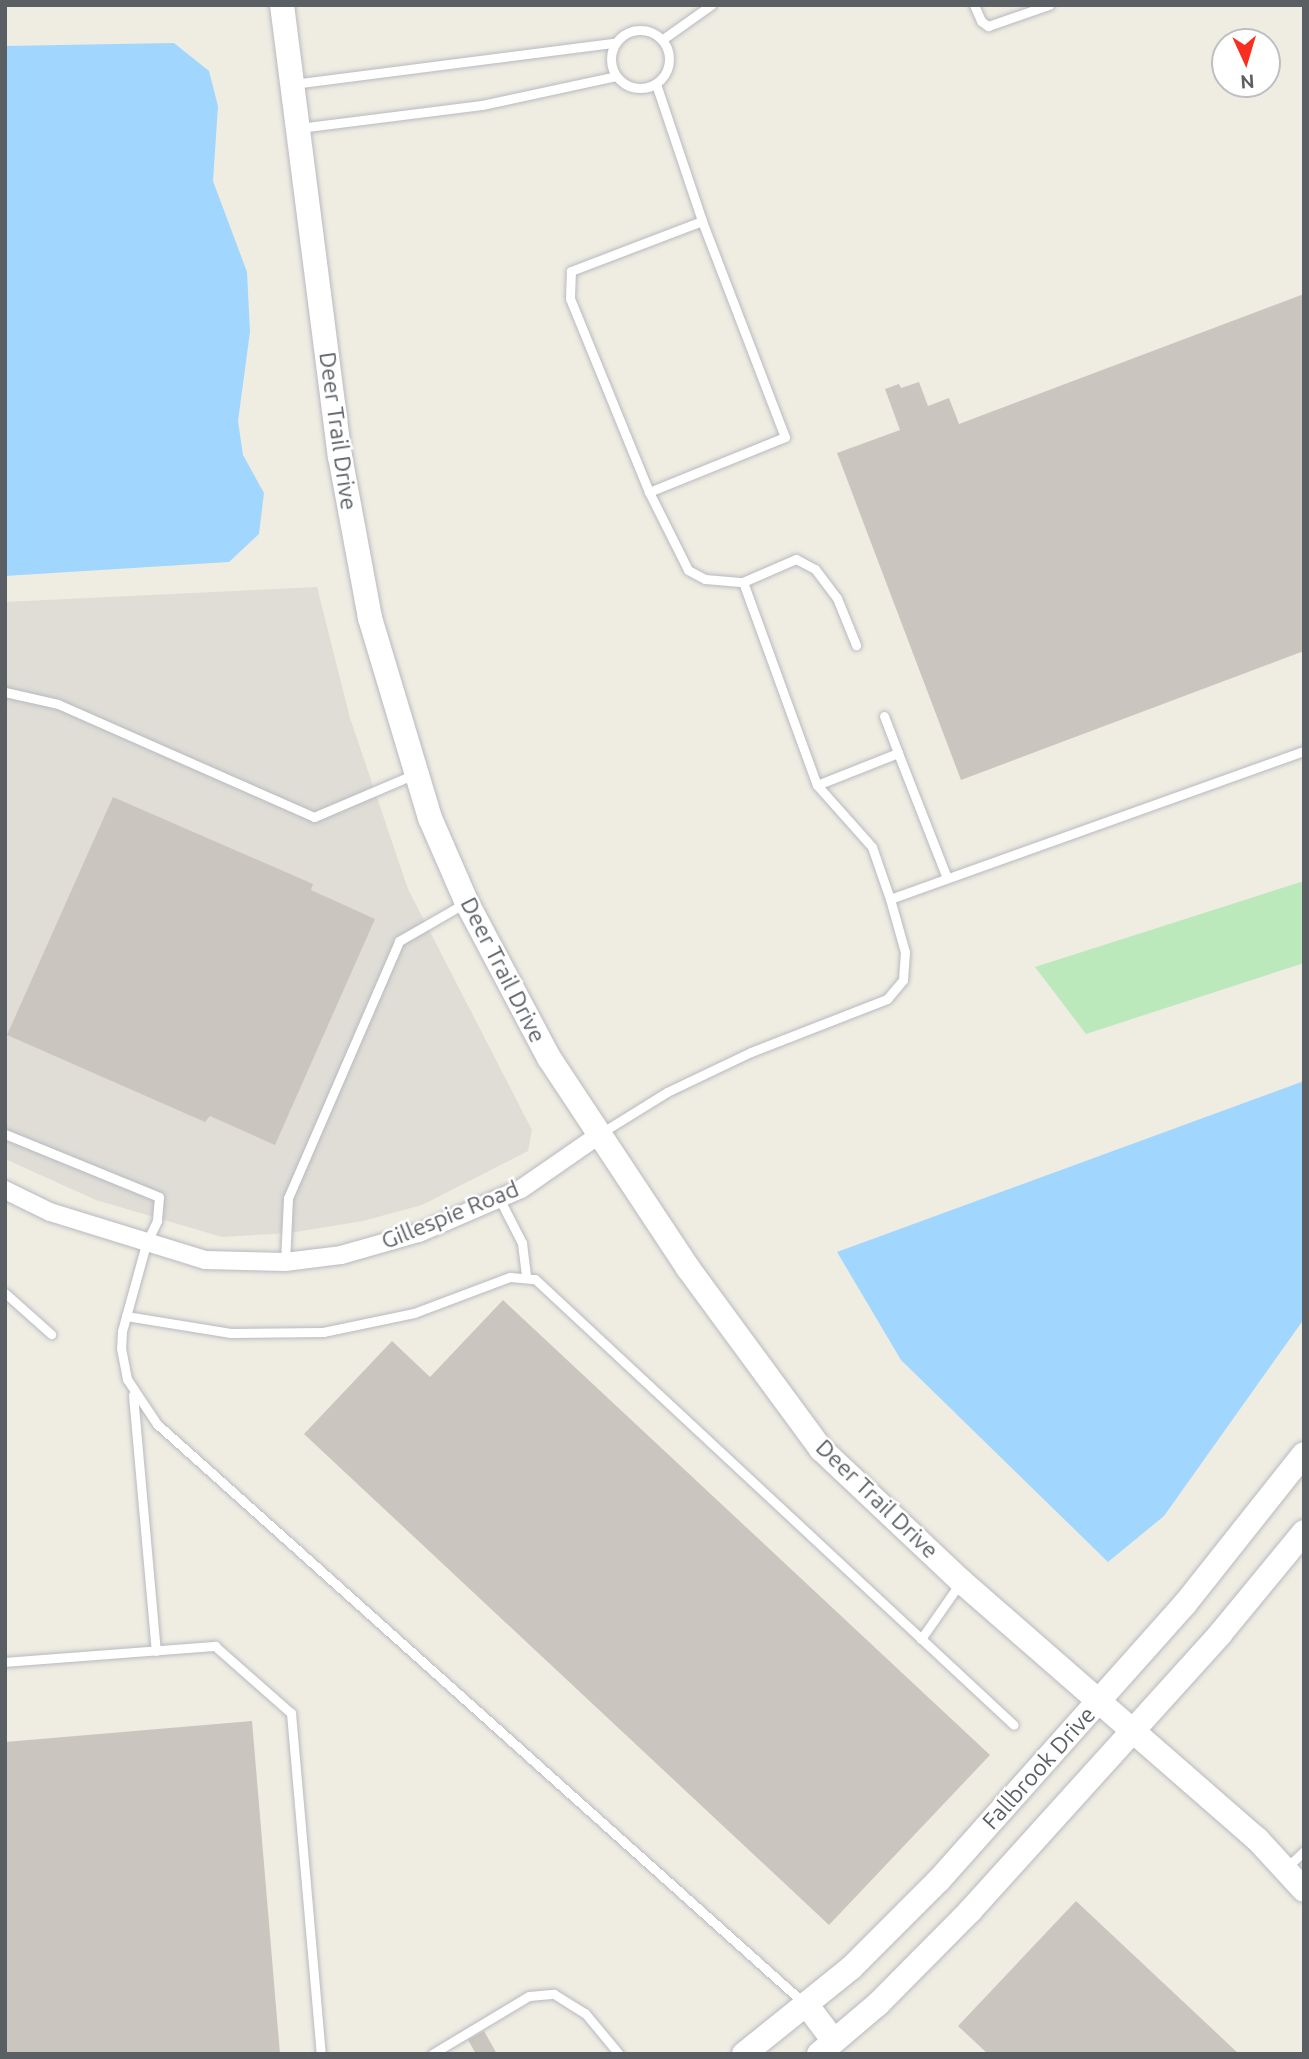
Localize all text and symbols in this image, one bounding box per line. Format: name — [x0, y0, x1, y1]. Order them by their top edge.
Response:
north arrow — [1211, 28, 1281, 98]
text: N — [1239, 70, 1255, 93]
street label: Deer Trail Drive — [313, 350, 363, 512]
street label: Deer Trail Drive — [455, 893, 551, 1047]
street label: Gillespie Road — [377, 1175, 523, 1255]
street label: Deer Trail Drive — [810, 1434, 944, 1564]
street label: Fallbrook Drive — [977, 1701, 1101, 1835]

